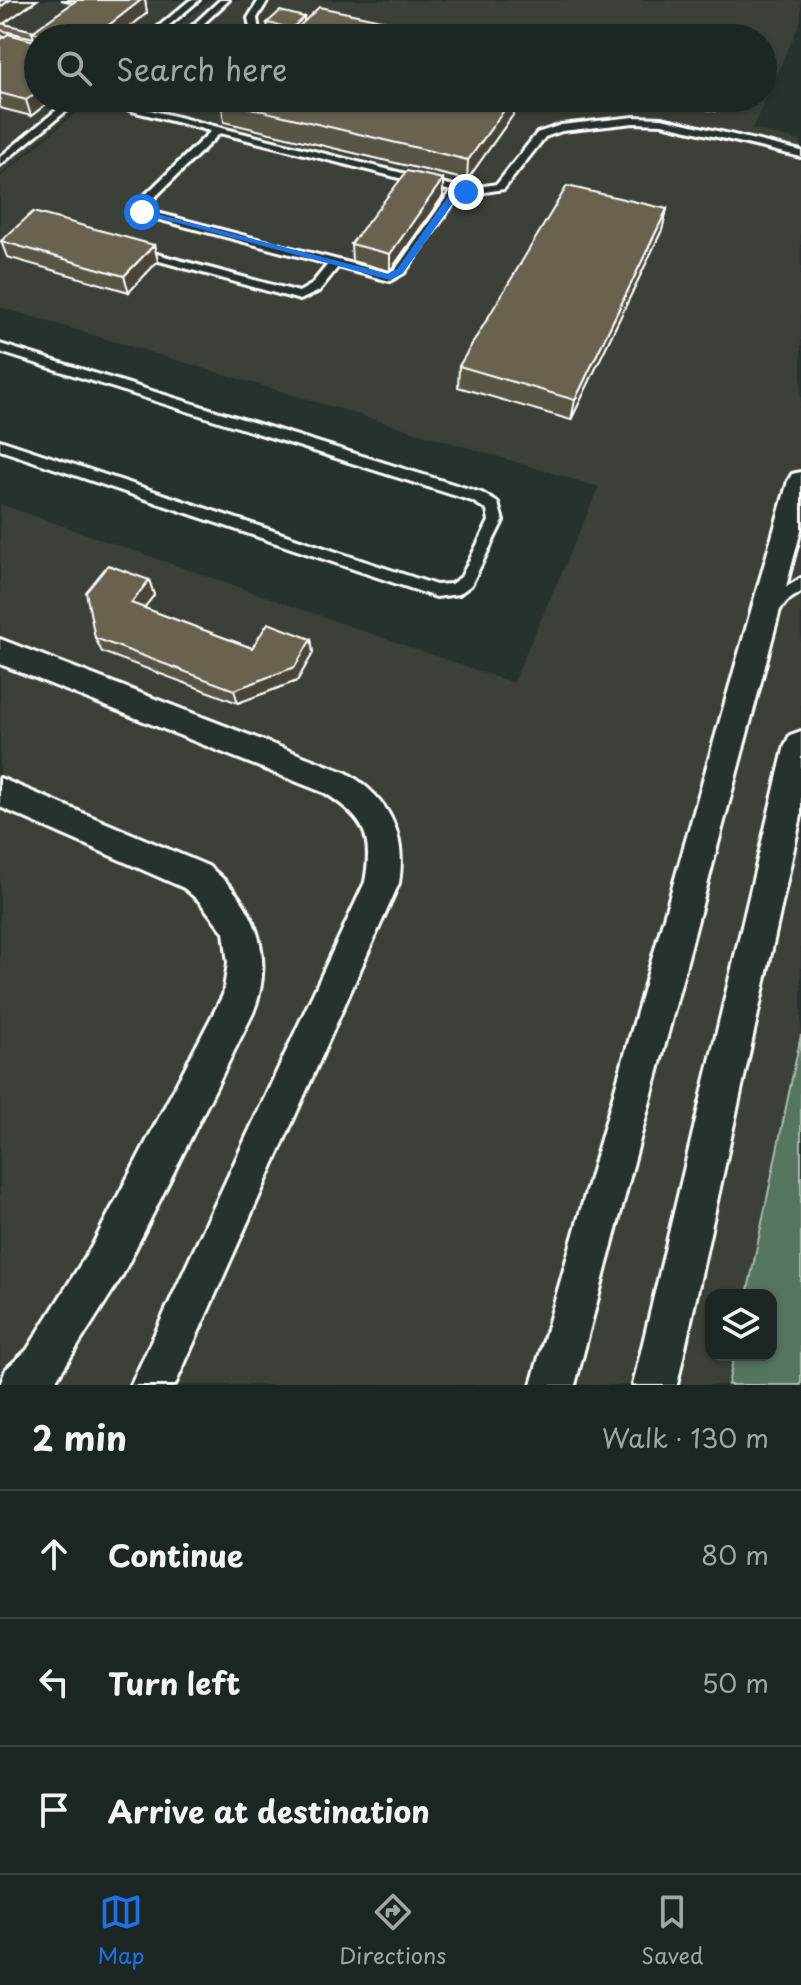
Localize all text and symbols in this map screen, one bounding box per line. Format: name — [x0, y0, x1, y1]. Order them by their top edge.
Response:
search box — [24, 24, 777, 112]
icon: search — [52, 46, 96, 90]
text: Search here — [116, 46, 288, 91]
route end — [448, 174, 484, 210]
route start — [124, 194, 160, 230]
map controls — [705, 1289, 777, 1361]
button: layers — [705, 1289, 777, 1361]
text: 2 min — [32, 1411, 127, 1463]
text: Walk · 130 m — [602, 1418, 769, 1457]
icon: ahead — [32, 1532, 76, 1576]
text: Continue — [108, 1532, 243, 1577]
text: 80 m — [701, 1535, 769, 1574]
icon: left — [32, 1660, 76, 1704]
text: Turn left — [108, 1660, 240, 1705]
text: 50 m — [702, 1663, 769, 1702]
icon: arrive — [32, 1788, 76, 1832]
text: Arrive at destination — [108, 1788, 430, 1833]
tab: Map — [97, 1890, 144, 1971]
tab: Directions — [339, 1890, 446, 1971]
tab: Saved — [641, 1890, 704, 1971]

